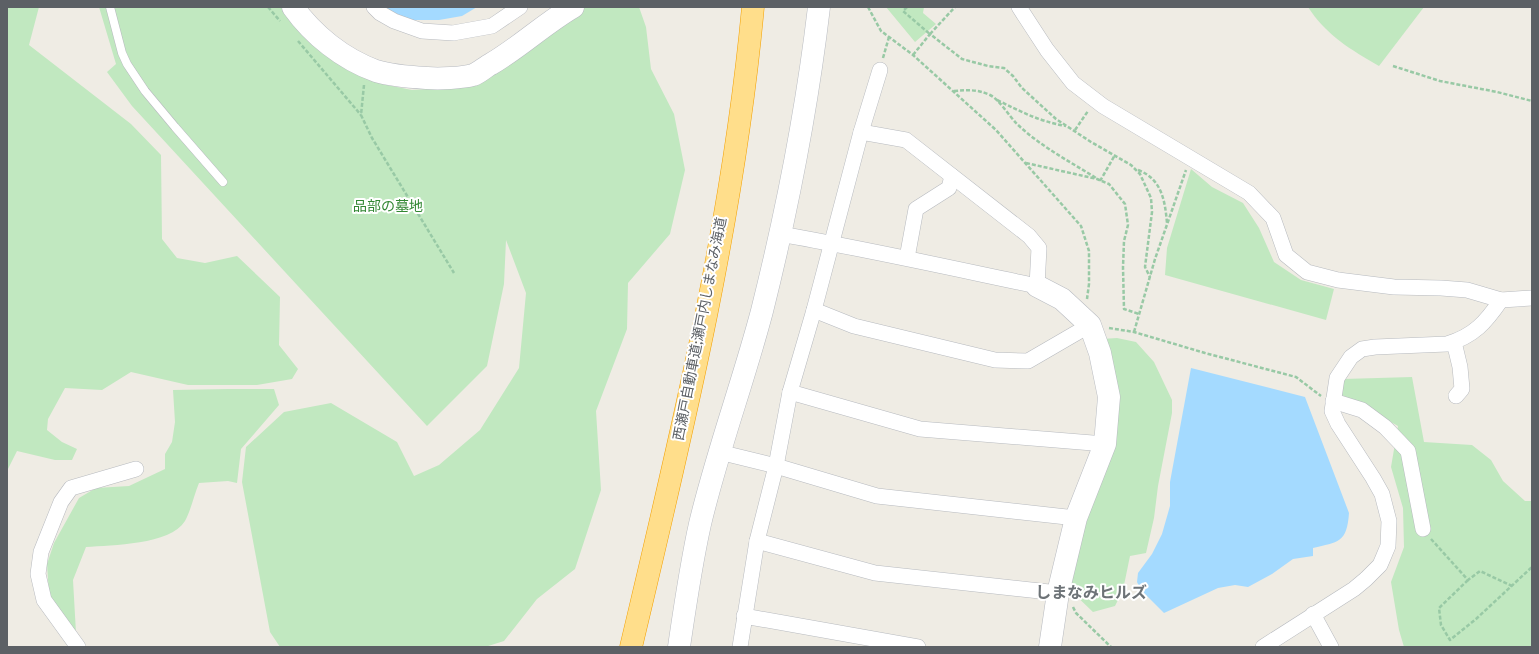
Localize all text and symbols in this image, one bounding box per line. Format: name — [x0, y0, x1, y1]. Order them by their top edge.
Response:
park label: 品部の墓地 — [353, 199, 423, 216]
street label: 西瀬戸自動車道;瀬戸内しまなみ海道 — [671, 216, 731, 442]
district label: しまなみヒルズ — [1035, 584, 1147, 604]

